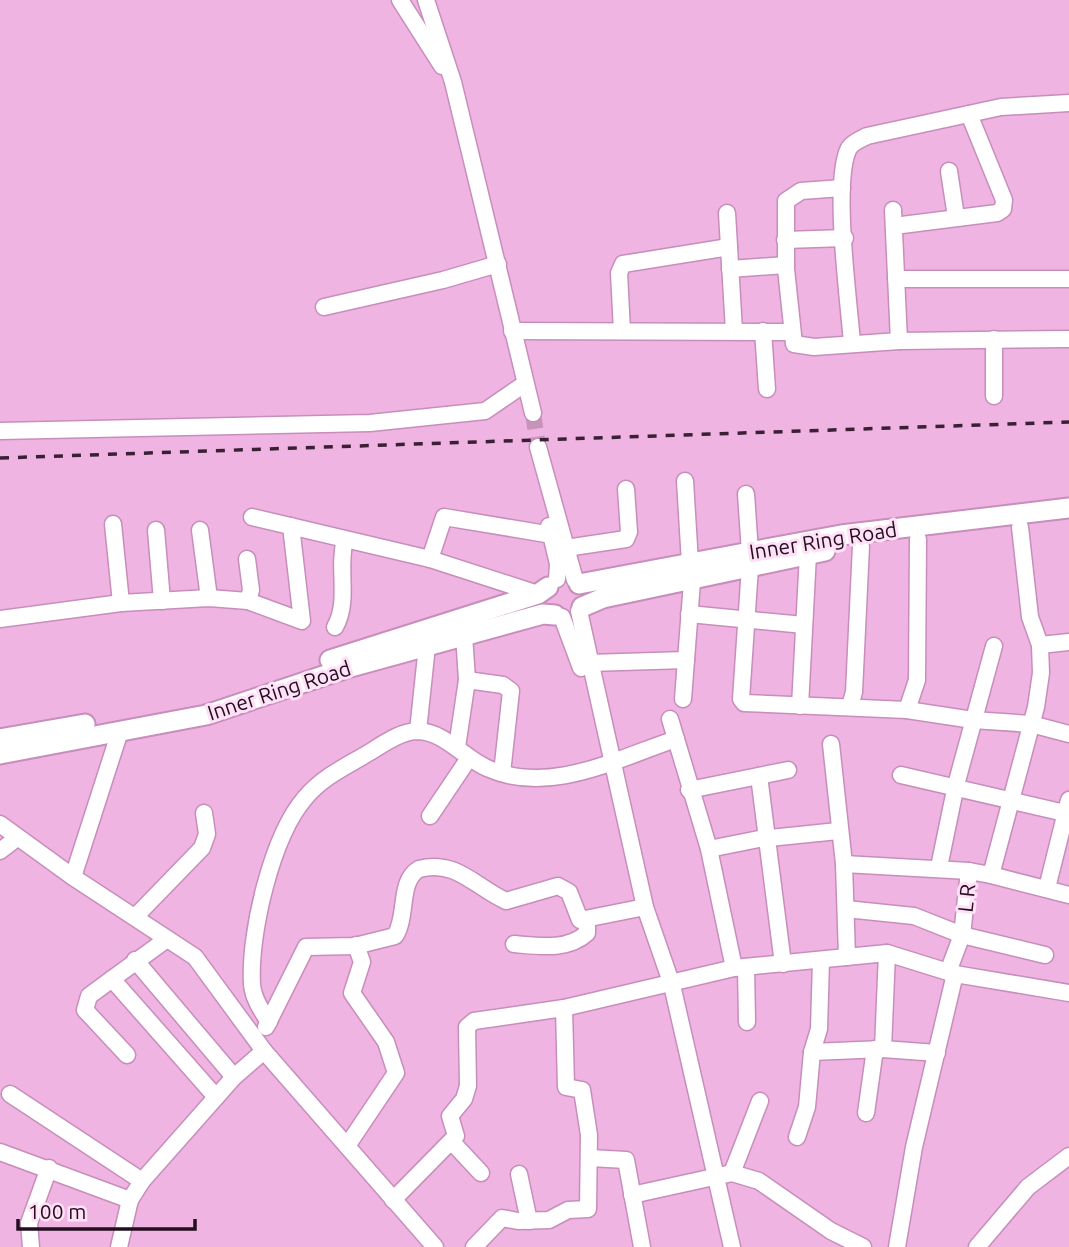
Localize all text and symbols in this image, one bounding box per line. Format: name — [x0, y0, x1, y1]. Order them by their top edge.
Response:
street label: Inner Ring Road — [747, 516, 899, 564]
street label: Inner Ring Road — [204, 656, 354, 724]
street label: L R — [953, 883, 979, 913]
scale bar — [18, 1188, 194, 1232]
text: 100 m — [28, 1199, 86, 1223]

